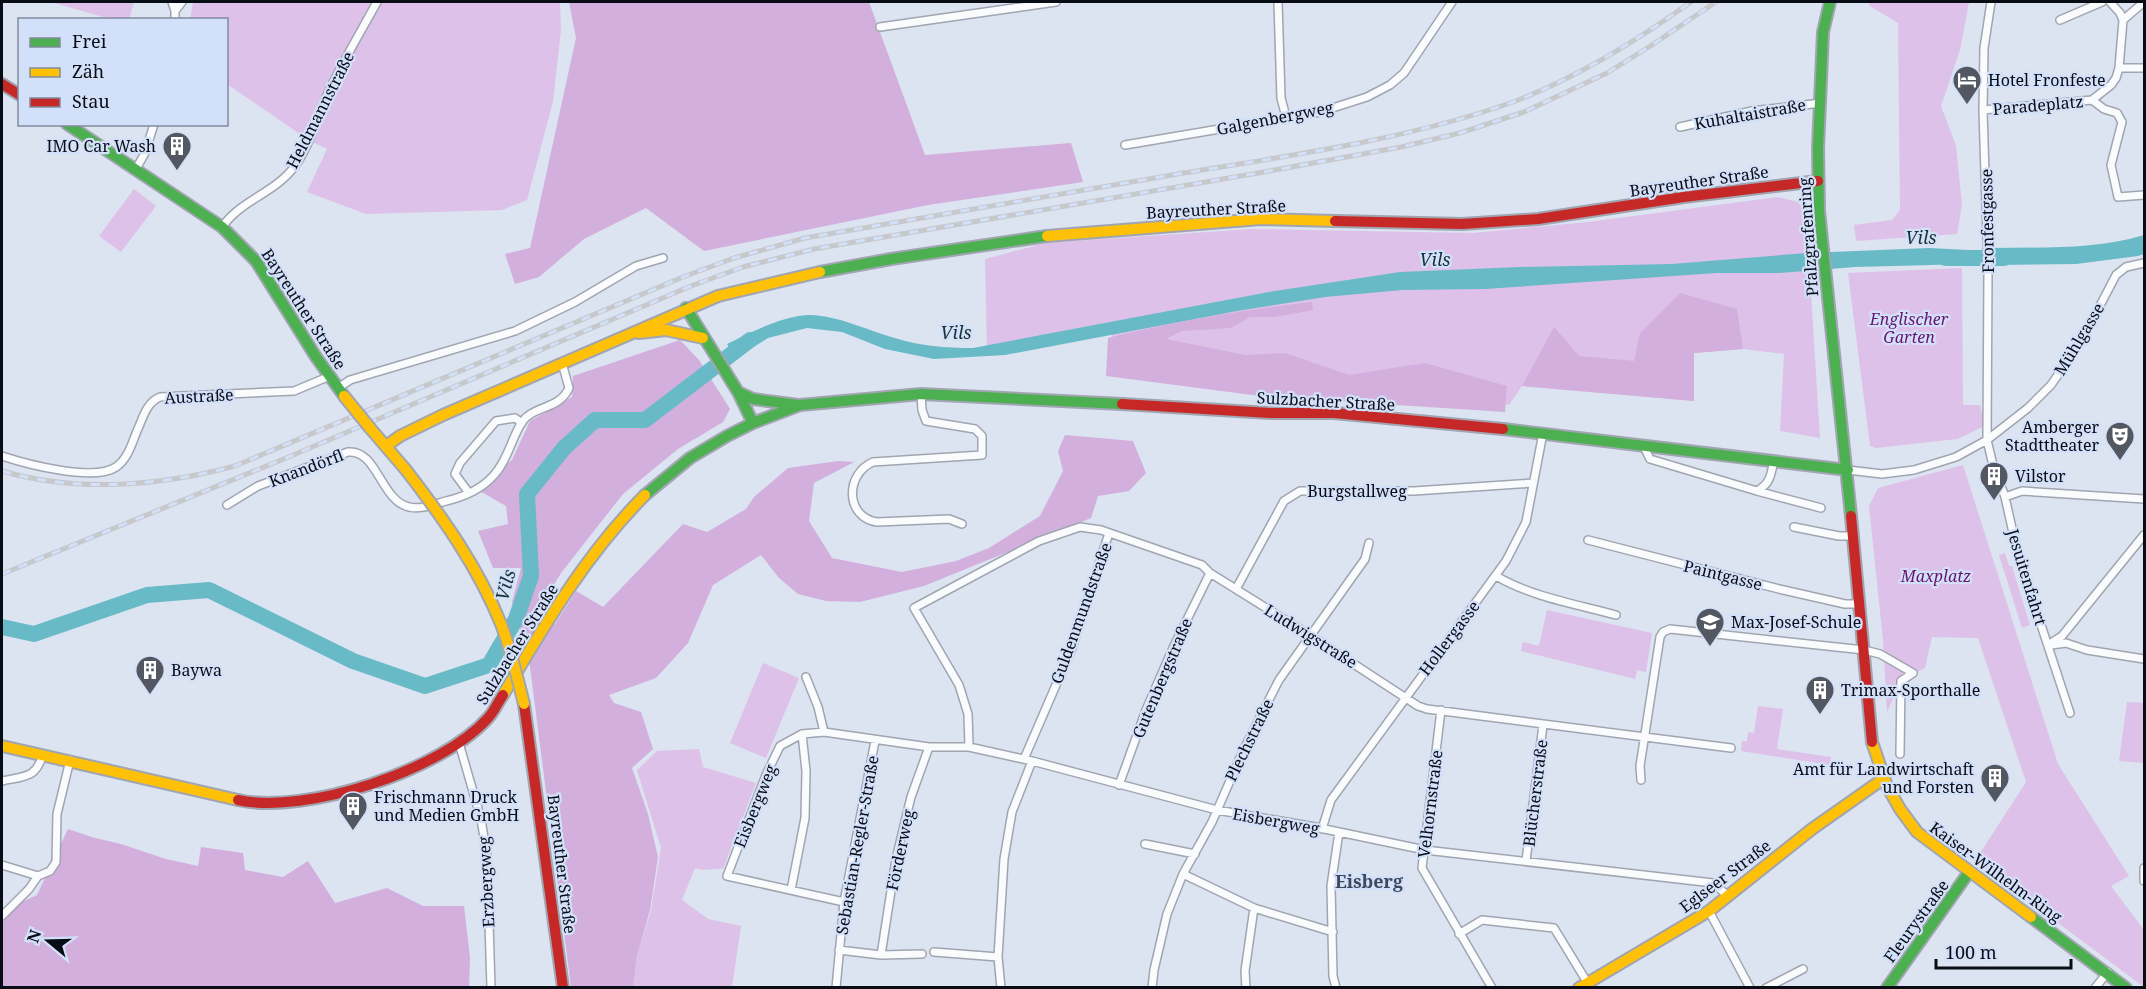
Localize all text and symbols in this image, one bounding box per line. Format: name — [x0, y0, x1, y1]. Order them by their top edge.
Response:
legend — [18, 18, 228, 126]
text: Frei — [72, 29, 107, 53]
street label: Heldmannstraße — [281, 48, 359, 172]
text: Zäh — [72, 59, 104, 83]
hotel icon: Hotel Fronfeste — [1951, 64, 1983, 106]
place label: Hotel Fronfeste — [1988, 69, 2106, 91]
text: Stau — [72, 89, 110, 113]
street label: Paradeplatz — [1992, 90, 2084, 120]
street label: Kuhaltaistraße — [1692, 93, 1808, 135]
street label: Galgenbergweg — [1215, 96, 1336, 140]
building icon: IMO Car Wash — [161, 130, 193, 172]
place label: IMO Car Wash — [47, 135, 156, 157]
street label: Bayreuther Straße — [1628, 160, 1770, 202]
street label: Fronfestgasse — [1975, 169, 1999, 273]
street label: Pfalzgrafenring — [1793, 177, 1823, 297]
street label: Bayreuther Straße — [1146, 194, 1286, 224]
water label: Vils — [1905, 225, 1937, 249]
street label: Bayreuther Straße — [257, 244, 351, 374]
water label: Vils — [1419, 247, 1451, 271]
street label: Mühlgasse — [2049, 299, 2109, 379]
park label: Englischer Garten — [1869, 308, 1949, 348]
water label: Vils — [940, 320, 972, 344]
street label: Austraße — [164, 383, 234, 409]
street label: Sulzbacher Straße — [1256, 386, 1396, 416]
place label: Amberger Stadttheater — [2005, 416, 2099, 456]
theatre icon: Amberger Stadttheater — [2104, 420, 2136, 462]
street label: Knandörfl — [266, 444, 347, 492]
building icon: Vilstor — [1978, 460, 2010, 502]
place label: Vilstor — [2015, 465, 2066, 487]
street label: Burgstallweg — [1307, 480, 1407, 502]
street label: Jesuitenfahrt — [2002, 525, 2052, 628]
street label: Guldenmundstraße — [1045, 539, 1117, 687]
street label: Paintgasse — [1681, 555, 1765, 595]
park label: Maxplatz — [1900, 565, 1971, 587]
water label: Vils — [489, 566, 521, 603]
street label: Sulzbacher Straße — [471, 579, 563, 709]
street label: Hollergasse — [1414, 596, 1484, 680]
street label: Ludwigstraße — [1260, 599, 1362, 673]
school or university icon: Max-Josef-Schule — [1694, 606, 1726, 648]
place label: Max-Josef-Schule — [1731, 611, 1861, 633]
street label: Gutenbergstraße — [1127, 615, 1197, 741]
building icon: Baywa — [134, 654, 166, 696]
place label: Baywa — [171, 659, 222, 681]
building icon: Trimax-Sporthalle — [1804, 674, 1836, 716]
place label: Trimax-Sporthalle — [1841, 679, 1980, 701]
street label: Plechstraße — [1220, 695, 1278, 785]
street label: Blücherstraße — [1518, 738, 1552, 848]
street label: Velhornstraße — [1412, 749, 1448, 859]
street label: Sebastian-Regler-Straße — [830, 754, 884, 936]
place label: Amt für Landwirtschaft und Forsten — [1793, 758, 1974, 798]
street label: Eisbergweg — [728, 761, 782, 851]
building icon: Amt für Landwirtschaft und Forsten — [1979, 762, 2011, 804]
place label: Frischmann Druck und Medien GmbH — [374, 786, 519, 826]
building icon: Frischmann Druck und Medien GmbH — [337, 790, 369, 832]
street label: Bayreuther Straße — [543, 793, 581, 935]
street label: Eisbergweg — [1231, 803, 1322, 840]
street label: Förderweg — [881, 807, 919, 893]
street label: Kaiser-Wilhelm-Ring — [1925, 816, 2067, 928]
street label: Eglseer Straße — [1675, 834, 1775, 918]
street label: Erzbergweg — [473, 836, 499, 928]
district label: Eisberg — [1335, 869, 1404, 893]
street label: Fleurystraße — [1878, 875, 1954, 967]
north arrow — [18, 911, 78, 971]
text: N — [21, 926, 46, 946]
scale bar — [1936, 932, 2071, 970]
text: 100 m — [1945, 940, 1997, 964]

